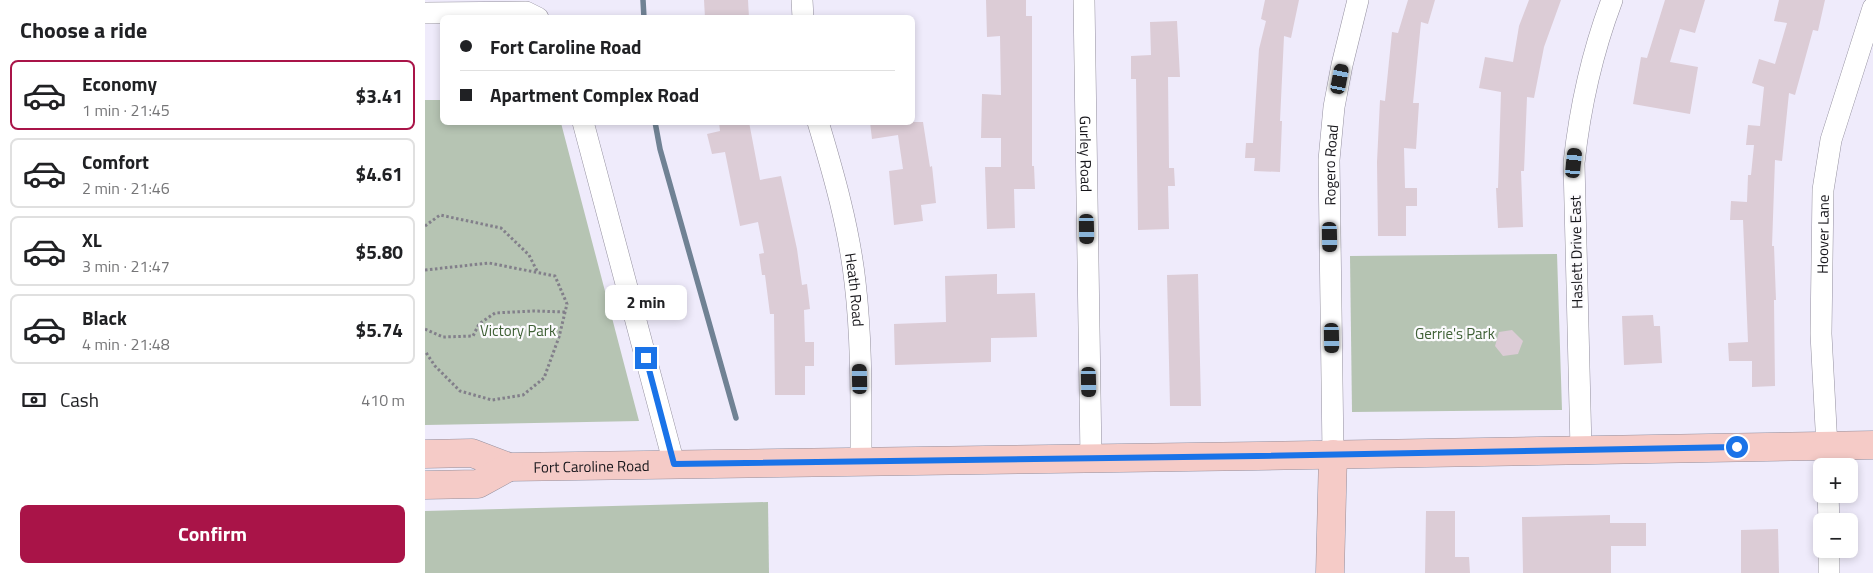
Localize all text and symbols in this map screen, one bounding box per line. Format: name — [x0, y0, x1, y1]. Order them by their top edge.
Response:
text: Choose a ride — [20, 13, 147, 47]
text: Fort Caroline Road — [490, 32, 642, 61]
car — [1329, 63, 1350, 95]
text: Economy — [82, 69, 157, 98]
icon: car — [22, 73, 67, 118]
text: Apartment Complex Road — [490, 80, 699, 109]
text: $3.41 — [356, 81, 403, 110]
text: 1 min · 21:45 — [82, 98, 170, 122]
street label: Gurley Road — [1074, 116, 1098, 192]
street label: Rogero Road — [1318, 124, 1344, 206]
text: Comfort — [82, 147, 149, 176]
car — [1564, 147, 1583, 179]
icon: car — [22, 151, 67, 196]
text: $4.61 — [356, 159, 403, 188]
text: 2 min · 21:46 — [82, 176, 170, 200]
street label: Haslett Drive East — [1563, 194, 1588, 309]
street label: Hoover Lane — [1810, 194, 1834, 274]
car — [1079, 214, 1094, 244]
car — [1322, 222, 1337, 252]
text: XL — [82, 225, 102, 254]
icon: car — [22, 229, 67, 274]
text: $5.80 — [356, 237, 403, 266]
street label: Heath Road — [840, 251, 870, 327]
text: 3 min · 21:47 — [82, 254, 170, 278]
callout: 2 min — [605, 286, 687, 320]
text: 2 min — [627, 290, 665, 314]
text: Black — [82, 303, 127, 332]
icon: car — [22, 307, 67, 352]
text: $5.74 — [356, 315, 403, 344]
park label: Victory Park — [480, 319, 556, 342]
park label: Gerrie's Park — [1415, 322, 1495, 345]
car — [1324, 323, 1339, 353]
text: 4 min · 21:48 — [82, 332, 170, 356]
route end — [635, 347, 657, 369]
car — [852, 364, 867, 394]
car — [1081, 367, 1096, 397]
text: Cash — [60, 385, 99, 414]
icon: cash — [20, 386, 48, 414]
text: 410 m — [361, 388, 405, 412]
route start — [1726, 436, 1748, 458]
street label: Fort Caroline Road — [533, 453, 650, 478]
map controls — [1813, 458, 1858, 558]
button: + — [1813, 458, 1858, 503]
button: Confirm — [20, 505, 405, 563]
button: − — [1813, 513, 1858, 558]

